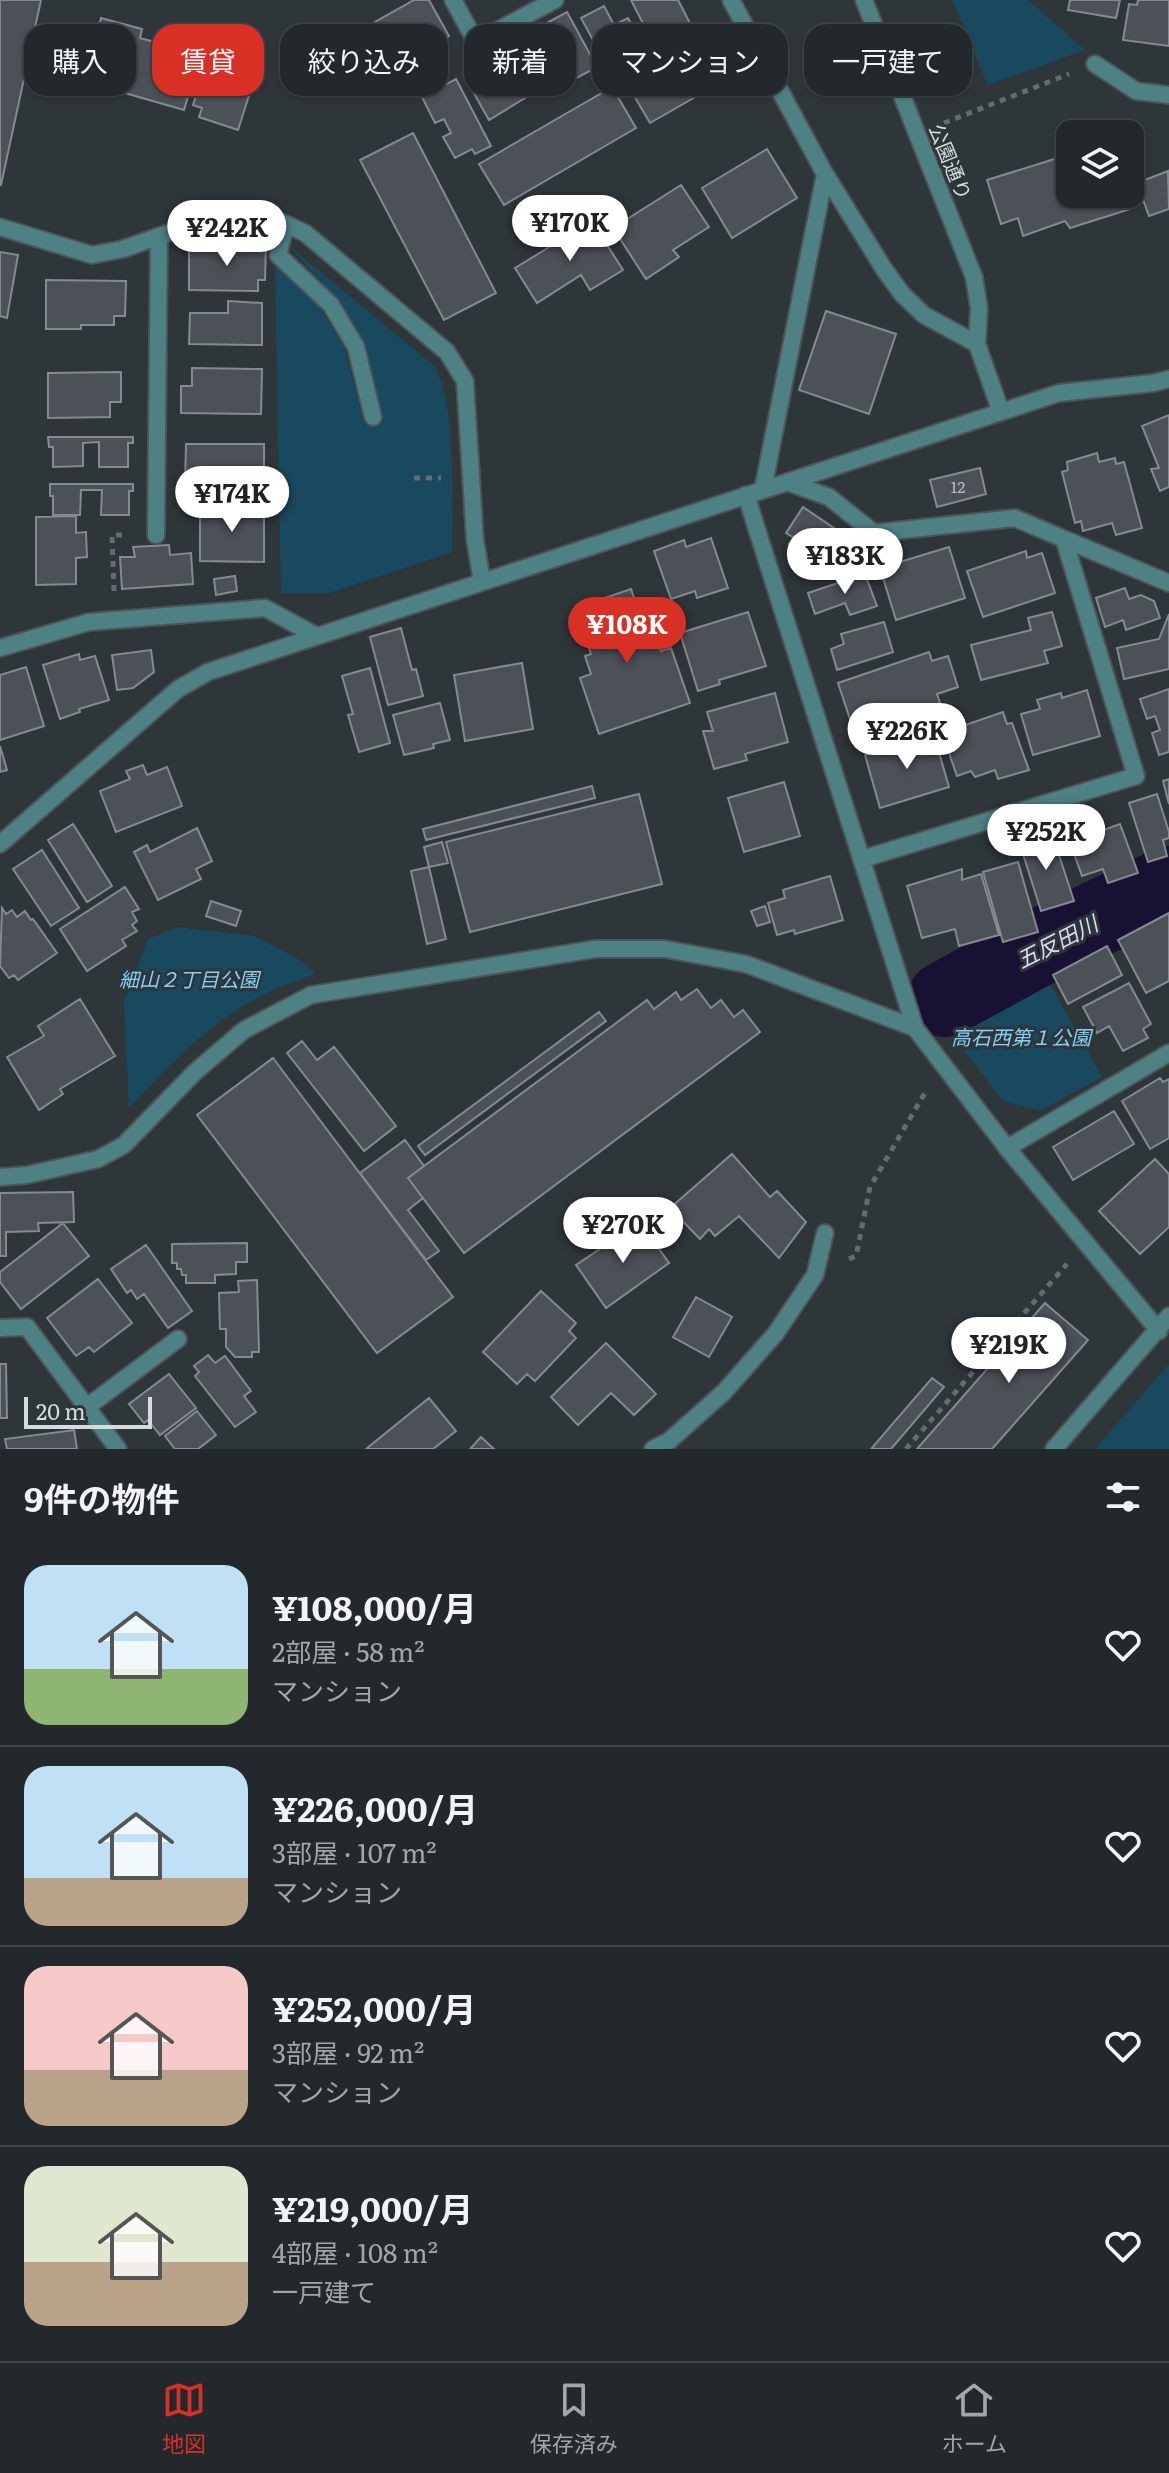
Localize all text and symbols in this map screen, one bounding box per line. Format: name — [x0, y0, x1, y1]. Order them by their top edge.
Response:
chip: 購入 — [24, 24, 136, 96]
chip: 賃貸 — [152, 24, 264, 96]
chip: 絞り込み — [280, 24, 448, 96]
chip: 新着 — [464, 24, 576, 96]
chip: マンション — [592, 24, 788, 96]
chip: 一戸建て — [804, 24, 972, 96]
street label: 公園通り — [923, 119, 981, 204]
map controls — [1056, 120, 1144, 208]
button: layers — [1056, 120, 1144, 208]
pin: ¥170K — [514, 195, 626, 263]
pin: ¥242K — [171, 200, 283, 268]
text: ¥170K — [530, 201, 610, 240]
text: ¥242K — [185, 206, 269, 245]
pin: ¥174K — [176, 466, 288, 534]
text: ¥174K — [193, 472, 271, 511]
house number: 12 — [951, 474, 965, 498]
pin: ¥183K — [789, 528, 901, 596]
text: ¥183K — [805, 534, 885, 573]
pin: ¥108K — [571, 597, 683, 665]
text: ¥108K — [586, 603, 668, 642]
pin: ¥226K — [851, 703, 963, 771]
text: ¥226K — [866, 709, 948, 748]
pin: ¥252K — [990, 804, 1102, 872]
text: ¥252K — [1005, 810, 1087, 849]
water label: 五反田川 — [1010, 905, 1105, 975]
park label: 細山２丁目公園 — [119, 963, 262, 993]
park label: 高石西第１公園 — [951, 1021, 1094, 1051]
pin: ¥270K — [567, 1197, 679, 1265]
text: ¥270K — [581, 1203, 665, 1242]
pin: ¥219K — [953, 1317, 1065, 1385]
text: ¥219K — [969, 1323, 1049, 1362]
scale bar — [24, 1393, 152, 1429]
text: 20 m — [36, 1394, 86, 1427]
text: 9件の物件 — [24, 1472, 180, 1522]
icon: filters — [1101, 1475, 1145, 1519]
text: ¥108,000/月 — [272, 1581, 477, 1631]
icon: home — [88, 1597, 184, 1693]
icon: heart — [1101, 1623, 1145, 1667]
text: 2部屋 · 58 m² — [272, 1631, 425, 1670]
text: マンション — [272, 1670, 402, 1709]
text: ¥226,000/月 — [272, 1782, 478, 1832]
icon: home — [88, 1798, 184, 1894]
icon: heart — [1101, 1824, 1145, 1868]
text: 3部屋 · 107 m² — [272, 1832, 437, 1871]
text: マンション — [272, 1871, 402, 1910]
text: ¥252,000/月 — [272, 1982, 477, 2032]
icon: home — [88, 1998, 184, 2094]
icon: heart — [1101, 2024, 1145, 2068]
text: 3部屋 · 92 m² — [272, 2032, 424, 2071]
text: マンション — [272, 2071, 402, 2110]
text: ¥219,000/月 — [272, 2182, 474, 2232]
icon: home — [88, 2198, 184, 2294]
icon: heart — [1101, 2224, 1145, 2268]
text: 4部屋 · 108 m² — [272, 2232, 438, 2271]
text: 一戸建て — [272, 2271, 376, 2310]
tab: 地図 — [162, 2378, 206, 2459]
tab: 保存済み — [530, 2378, 618, 2459]
tab: ホーム — [942, 2378, 1007, 2459]

